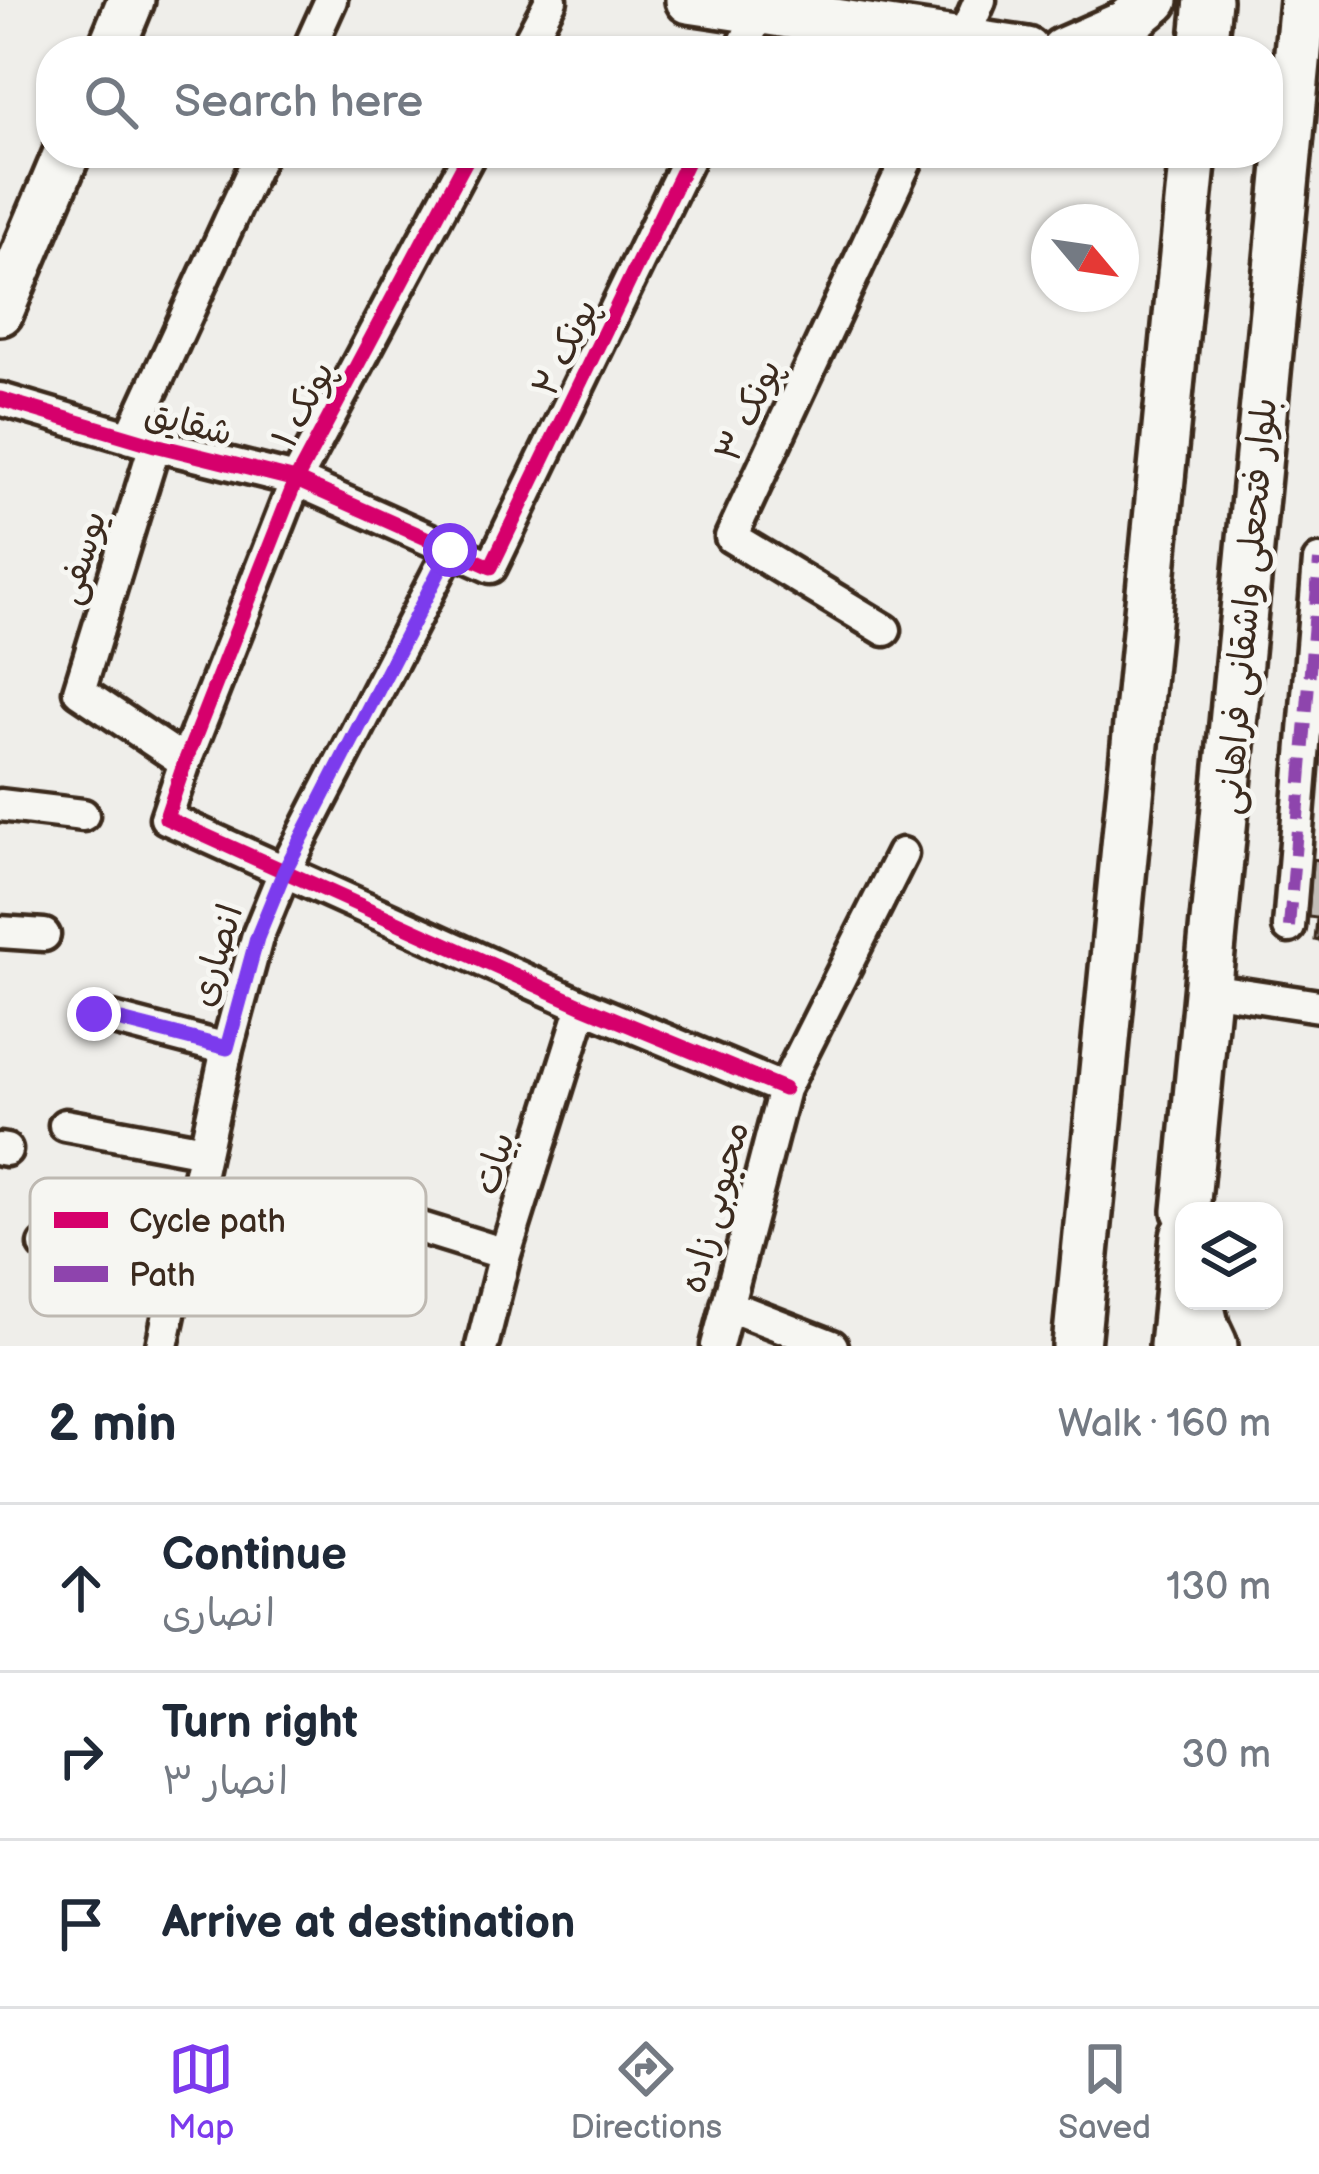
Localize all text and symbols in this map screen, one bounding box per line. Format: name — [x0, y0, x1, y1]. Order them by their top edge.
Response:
search box — [36, 36, 1283, 168]
icon: search — [78, 69, 144, 135]
text: Search here — [174, 75, 423, 130]
north arrow — [1031, 204, 1139, 312]
street label: پونک ۲ — [524, 292, 608, 404]
street label: پونک ۳ — [707, 353, 792, 469]
street label: پونک ۱ — [264, 355, 345, 456]
street label: شقایق — [140, 393, 237, 456]
street label: بلوار فتحعلی واشقانی فراهانی — [1208, 396, 1287, 817]
street label: یوسفی — [48, 506, 117, 610]
route start — [423, 523, 477, 577]
street label: انصاری — [182, 900, 253, 1012]
route end — [67, 987, 121, 1041]
street label: محبوبی زاده — [672, 1117, 759, 1298]
street label: بیات — [466, 1127, 525, 1200]
legend — [30, 1178, 426, 1316]
text: Cycle path — [129, 1202, 286, 1242]
map controls — [1175, 1202, 1283, 1310]
button: layers — [1175, 1202, 1283, 1310]
text: Path — [129, 1256, 196, 1296]
text: 2 min — [48, 1394, 177, 1455]
text: Walk · 160 m — [1058, 1401, 1271, 1448]
text: Continue — [162, 1528, 347, 1583]
icon: ahead — [48, 1555, 114, 1621]
text: 130 m — [1166, 1564, 1271, 1611]
text: انصاری — [162, 1591, 275, 1638]
text: Turn right — [162, 1696, 358, 1751]
icon: right — [48, 1723, 114, 1789]
text: 30 m — [1181, 1732, 1271, 1779]
text: انصار ۳ — [162, 1759, 288, 1806]
icon: arrive — [48, 1891, 114, 1957]
text: Arrive at destination — [162, 1896, 575, 1951]
tab: Map — [168, 2036, 234, 2148]
tab: Directions — [571, 2036, 722, 2148]
tab: Saved — [1058, 2036, 1151, 2148]

